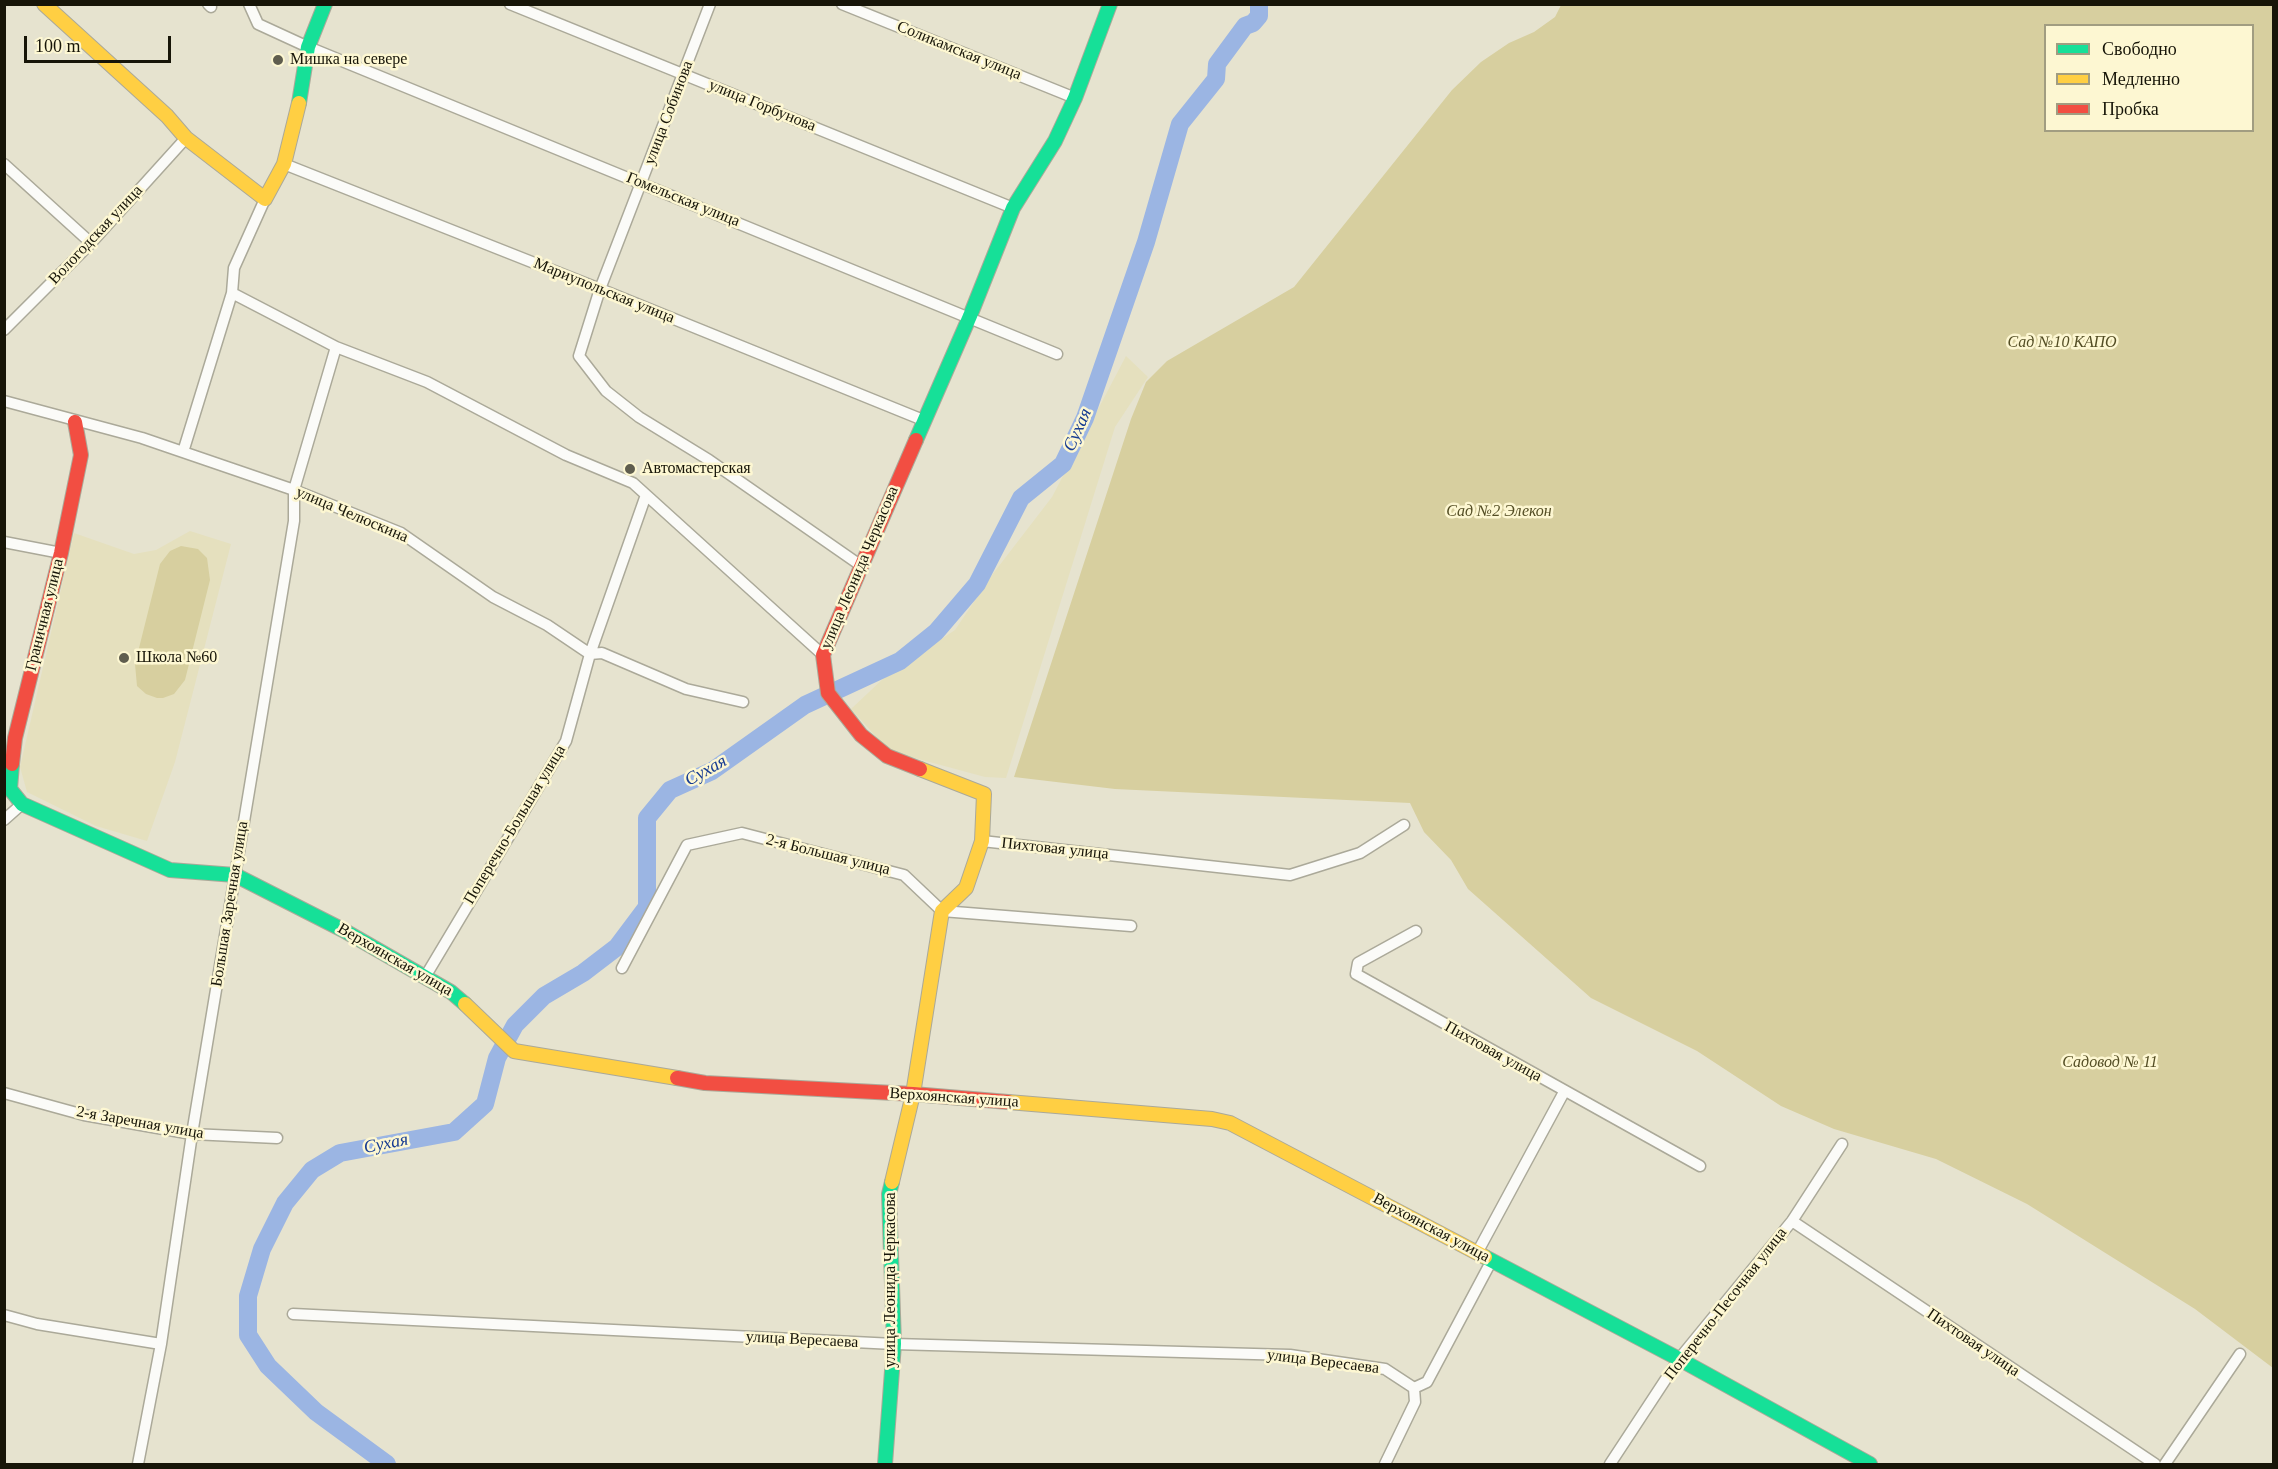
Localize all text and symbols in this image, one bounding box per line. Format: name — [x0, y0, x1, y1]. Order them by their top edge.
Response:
street label: Соликамская улица — [894, 17, 1024, 85]
scale bar — [27, 24, 174, 62]
legend — [2044, 24, 2254, 132]
text: 100 m — [35, 36, 81, 56]
text: Свободно — [2102, 39, 2177, 59]
place label: Мишка на севере — [290, 50, 407, 70]
marker: Мишка на севере — [271, 53, 285, 67]
street label: улица Собинова — [640, 58, 698, 168]
text: Медленно — [2102, 69, 2180, 89]
street label: улица Горбунова — [706, 76, 818, 136]
text: Пробка — [2102, 99, 2159, 119]
street label: Гомельская улица — [623, 169, 743, 231]
street label: Вологодская улица — [45, 181, 147, 289]
street label: Мариупольская улица — [531, 254, 677, 328]
park label: Сад №10 КАПО — [2007, 333, 2117, 353]
water label: Сухая — [1059, 405, 1097, 455]
place label: Автомастерская — [642, 459, 751, 479]
marker: Автомастерская — [623, 462, 637, 476]
street label: улица Челюскина — [293, 483, 411, 547]
street label: улица Леонида Черкасова — [817, 484, 903, 652]
park label: Сад №2 Элекон — [1446, 502, 1552, 522]
street label: Граничная улица — [22, 557, 68, 673]
place label: Школа №60 — [136, 648, 217, 668]
marker: Школа №60 — [117, 651, 131, 665]
street label: Поперечно-Большая улица — [460, 742, 570, 908]
water label: Сухая — [681, 751, 731, 791]
street label: Большая Заречная улица — [207, 820, 253, 988]
street label: 2-я Большая улица — [764, 830, 892, 880]
street label: Пихтовая улица — [1000, 834, 1110, 864]
street label: Верхоянская улица — [334, 919, 456, 1001]
street label: Пихтовая улица — [1441, 1017, 1545, 1087]
park label: Садовод № 11 — [2062, 1053, 2158, 1073]
street label: Верхоянская улица — [889, 1084, 1019, 1112]
street label: 2-я Заречная улица — [75, 1102, 205, 1144]
water label: Сухая — [362, 1129, 410, 1159]
street label: Верхоянская улица — [1369, 1189, 1493, 1267]
street label: улица Леонида Черкасова — [881, 1192, 901, 1368]
street label: Поперечно-Песочная улица — [1661, 1224, 1791, 1384]
street label: Пихтовая улица — [1923, 1305, 2023, 1381]
street label: улица Вересаева — [745, 1327, 859, 1353]
street label: улица Вересаева — [1266, 1346, 1380, 1378]

